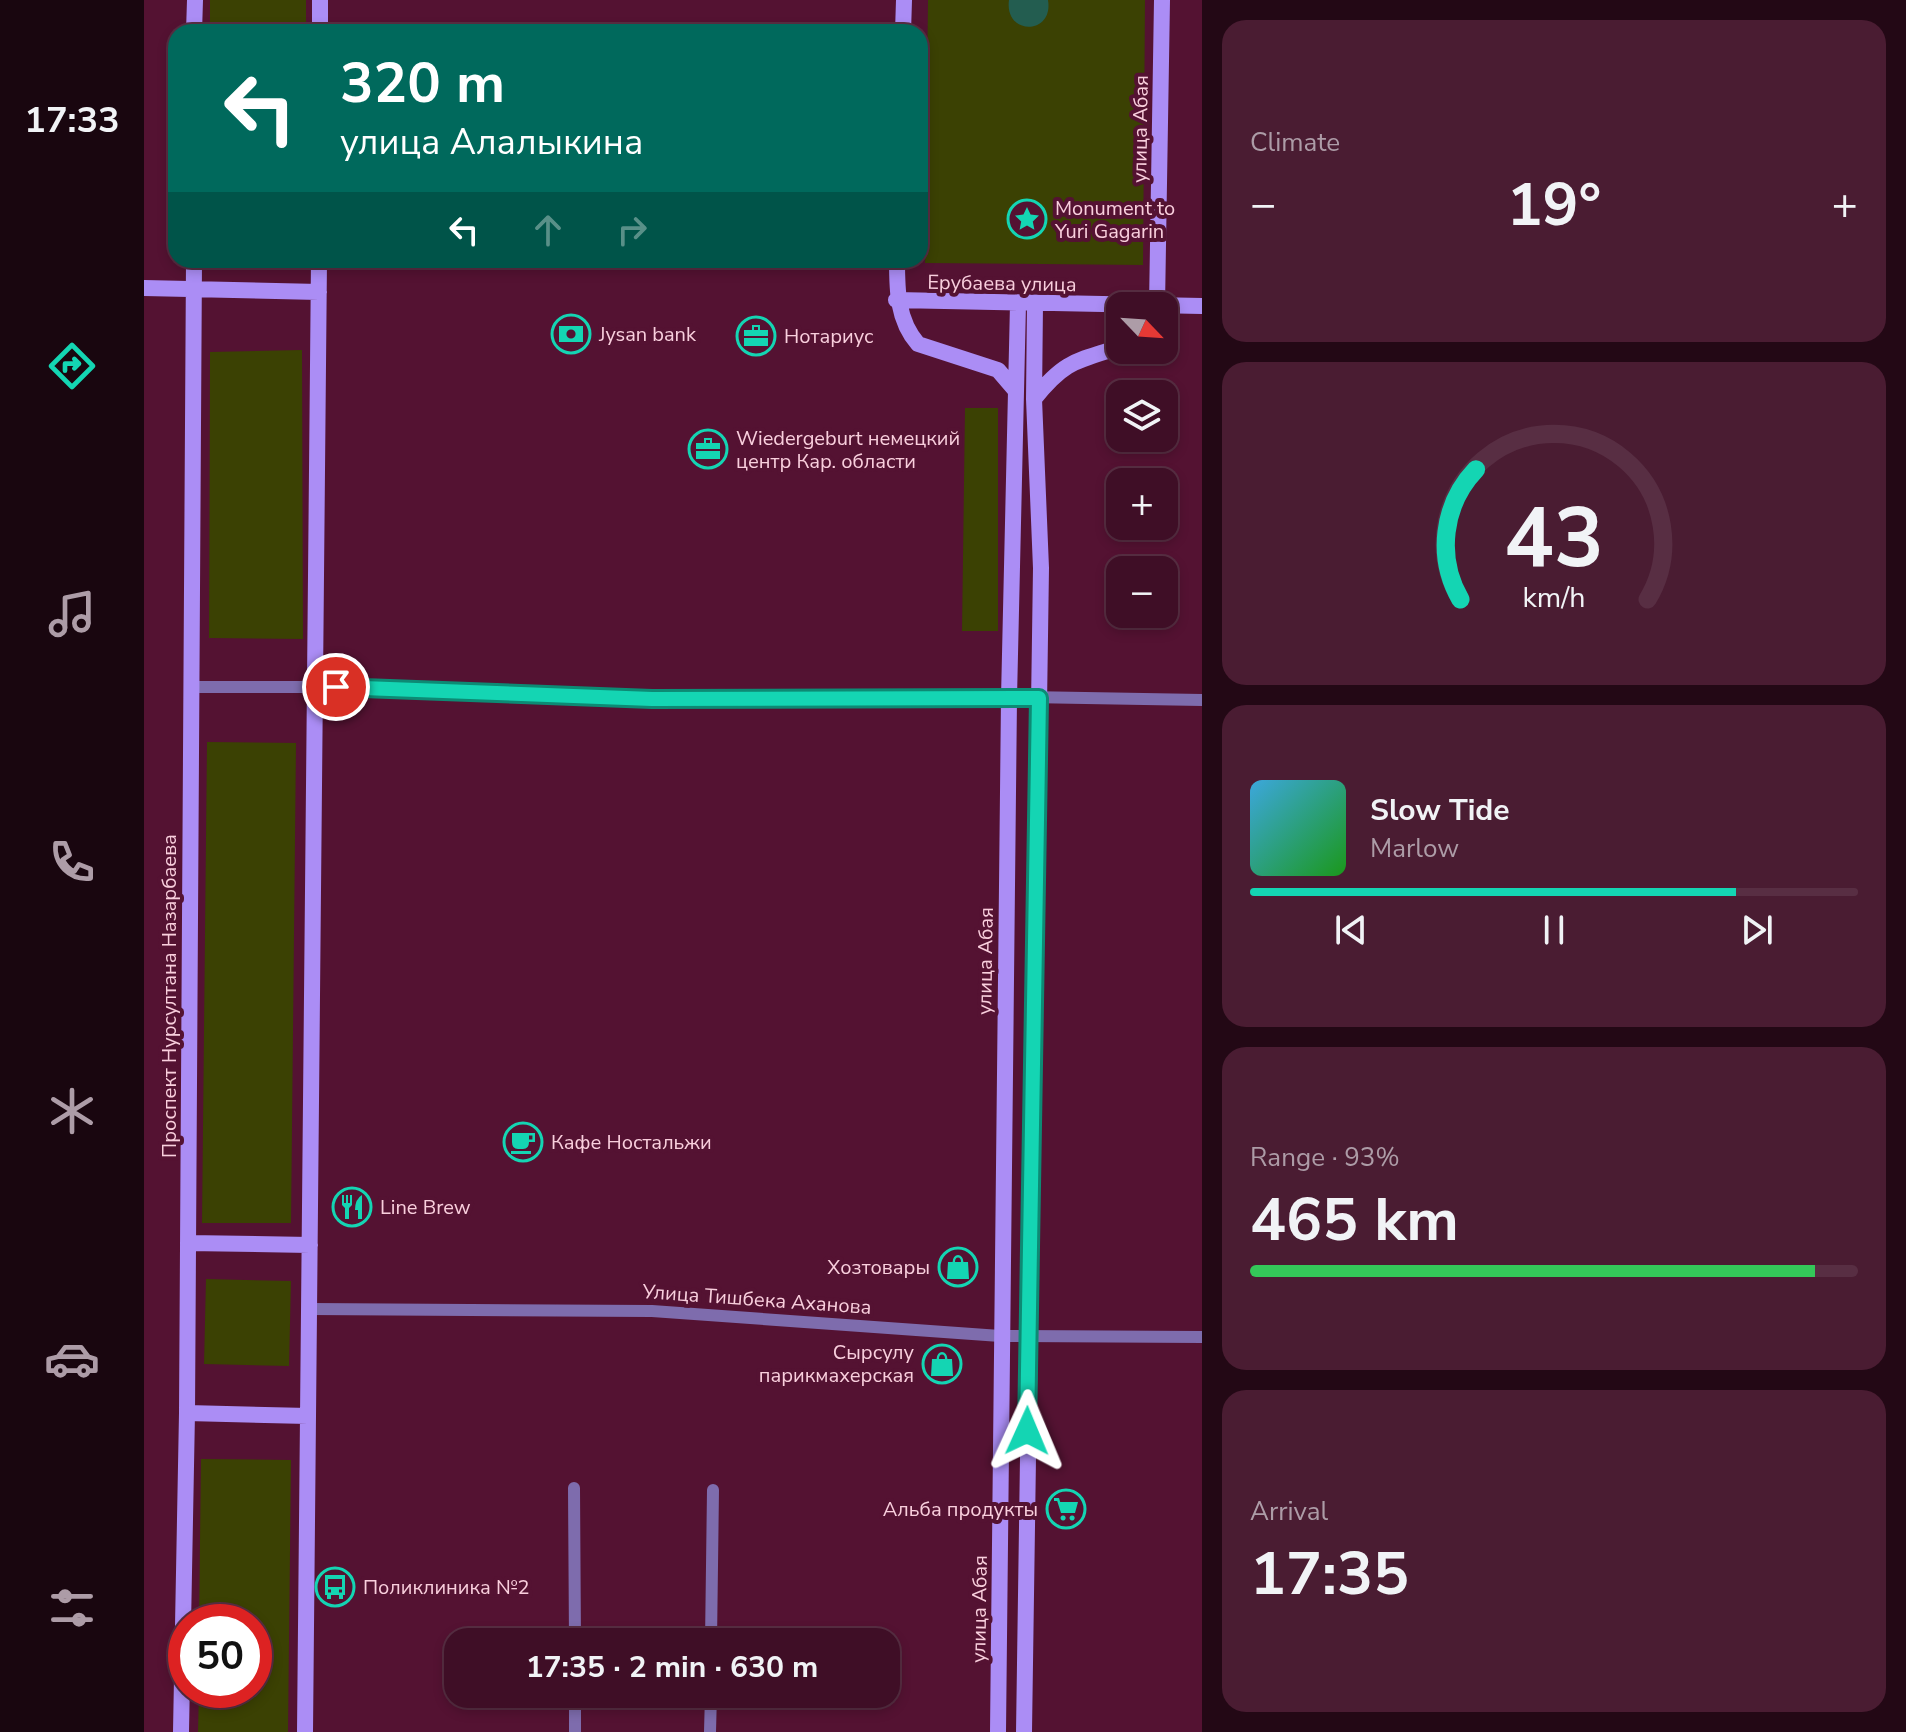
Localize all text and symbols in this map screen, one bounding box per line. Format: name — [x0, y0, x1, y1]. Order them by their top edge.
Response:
text: 320 m — [340, 45, 505, 122]
icon: left — [208, 56, 312, 160]
street label: улица Абая — [1126, 75, 1155, 183]
text: 17:33 — [24, 96, 120, 145]
text: улица Алалыкина — [340, 118, 643, 167]
text: Climate — [1250, 125, 1340, 160]
text: 19° — [1507, 164, 1601, 246]
text: − — [1250, 175, 1276, 235]
text: + — [1832, 175, 1858, 235]
place label: Monument to Yuri Gagarin — [1054, 195, 1175, 245]
place icon: Monument to Yuri Gagarin — [1006, 198, 1048, 240]
icon: left — [442, 208, 486, 252]
icon: ahead — [526, 208, 570, 252]
icon: right — [610, 208, 654, 252]
street label: Ерубаева улица — [927, 269, 1077, 298]
north arrow — [1106, 292, 1178, 364]
map controls — [1106, 292, 1178, 628]
bank icon: Jysan bank — [550, 313, 592, 355]
office icon: Нотариус — [735, 315, 777, 357]
place label: Jysan bank — [598, 321, 697, 348]
place label: Нотариус — [784, 323, 874, 350]
icon: directions — [44, 338, 100, 394]
button: layers — [1106, 380, 1178, 452]
place label: Wiedergeburt немецкий центр Кар. области — [736, 425, 960, 475]
office icon: Wiedergeburt немецкий центр Кар. области — [687, 428, 729, 470]
button: + — [1106, 468, 1178, 540]
text: 43 — [1504, 481, 1604, 594]
button: − — [1106, 556, 1178, 628]
text: km/h — [1523, 578, 1585, 617]
icon: music — [44, 586, 100, 642]
pin — [302, 653, 370, 721]
icon: arrive — [314, 665, 358, 709]
text: Slow Tide — [1370, 790, 1510, 831]
text: Marlow — [1370, 831, 1459, 866]
icon: phone — [44, 834, 100, 890]
street label: Проспект Нурсултана Назарбаева — [156, 834, 183, 1158]
street label: улица Абая — [971, 907, 1000, 1015]
icon: previous — [1329, 908, 1373, 952]
icon: pause — [1532, 908, 1576, 952]
icon: next — [1735, 908, 1779, 952]
icon: climate — [44, 1083, 100, 1139]
cafe icon: Кафе Ностальжи — [502, 1121, 544, 1163]
place label: Кафе Ностальжи — [551, 1129, 712, 1156]
text: Range · 93% — [1250, 1140, 1400, 1175]
text: 465 km — [1250, 1179, 1459, 1261]
restaurant icon: Line Brew — [331, 1186, 373, 1228]
place label: Line Brew — [380, 1194, 471, 1221]
shop icon: Хозтовары — [937, 1246, 979, 1288]
place label: Хозтовары — [827, 1254, 930, 1281]
street label: Улица Тишбека Аханова — [641, 1278, 872, 1321]
icon: car — [44, 1331, 100, 1387]
place label: Сырсулу парикмахерская — [759, 1339, 915, 1389]
shop icon: Сырсулу парикмахерская — [921, 1343, 963, 1385]
position arrow — [985, 1389, 1069, 1473]
supermarket icon: Альба продукты — [1045, 1488, 1087, 1530]
text: Arrival — [1250, 1494, 1328, 1529]
place label: Альба продукты — [883, 1496, 1038, 1523]
text: 17:35 — [1250, 1533, 1409, 1615]
street label: улица Абая — [965, 1555, 994, 1663]
bus stop icon: Поликлиника №2 — [314, 1566, 356, 1608]
place label: Поликлиника №2 — [363, 1574, 530, 1601]
icon: filters — [44, 1580, 100, 1636]
speed limit sign: 50 — [168, 1604, 272, 1708]
text: 17:35 · 2 min · 630 m — [526, 1647, 818, 1688]

